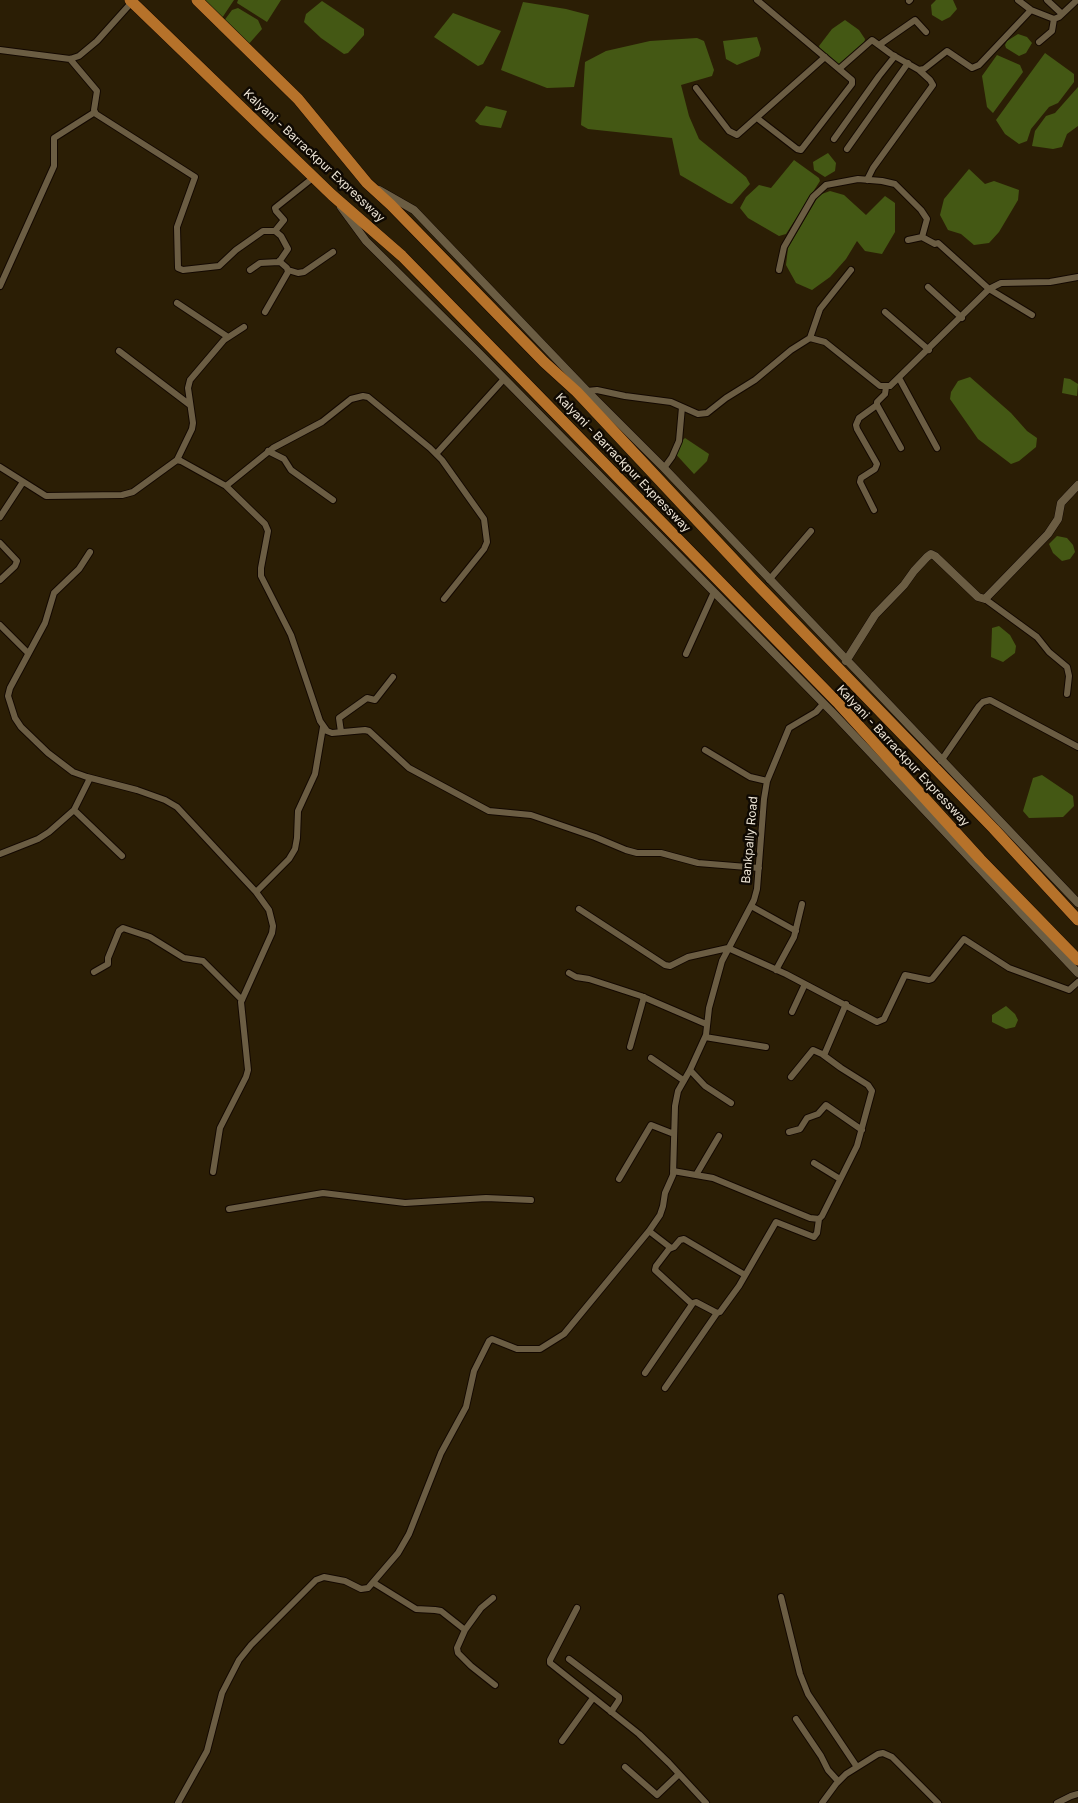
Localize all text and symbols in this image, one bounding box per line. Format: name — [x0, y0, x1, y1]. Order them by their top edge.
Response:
street label: Kalyani - Barrackpur Expressway — [240, 87, 388, 225]
street label: Kalyani - Barrackpur Expressway — [553, 390, 693, 536]
street label: Kalyani - Barrackpur Expressway — [834, 682, 972, 830]
street label: Bankpally Road — [739, 796, 761, 884]

